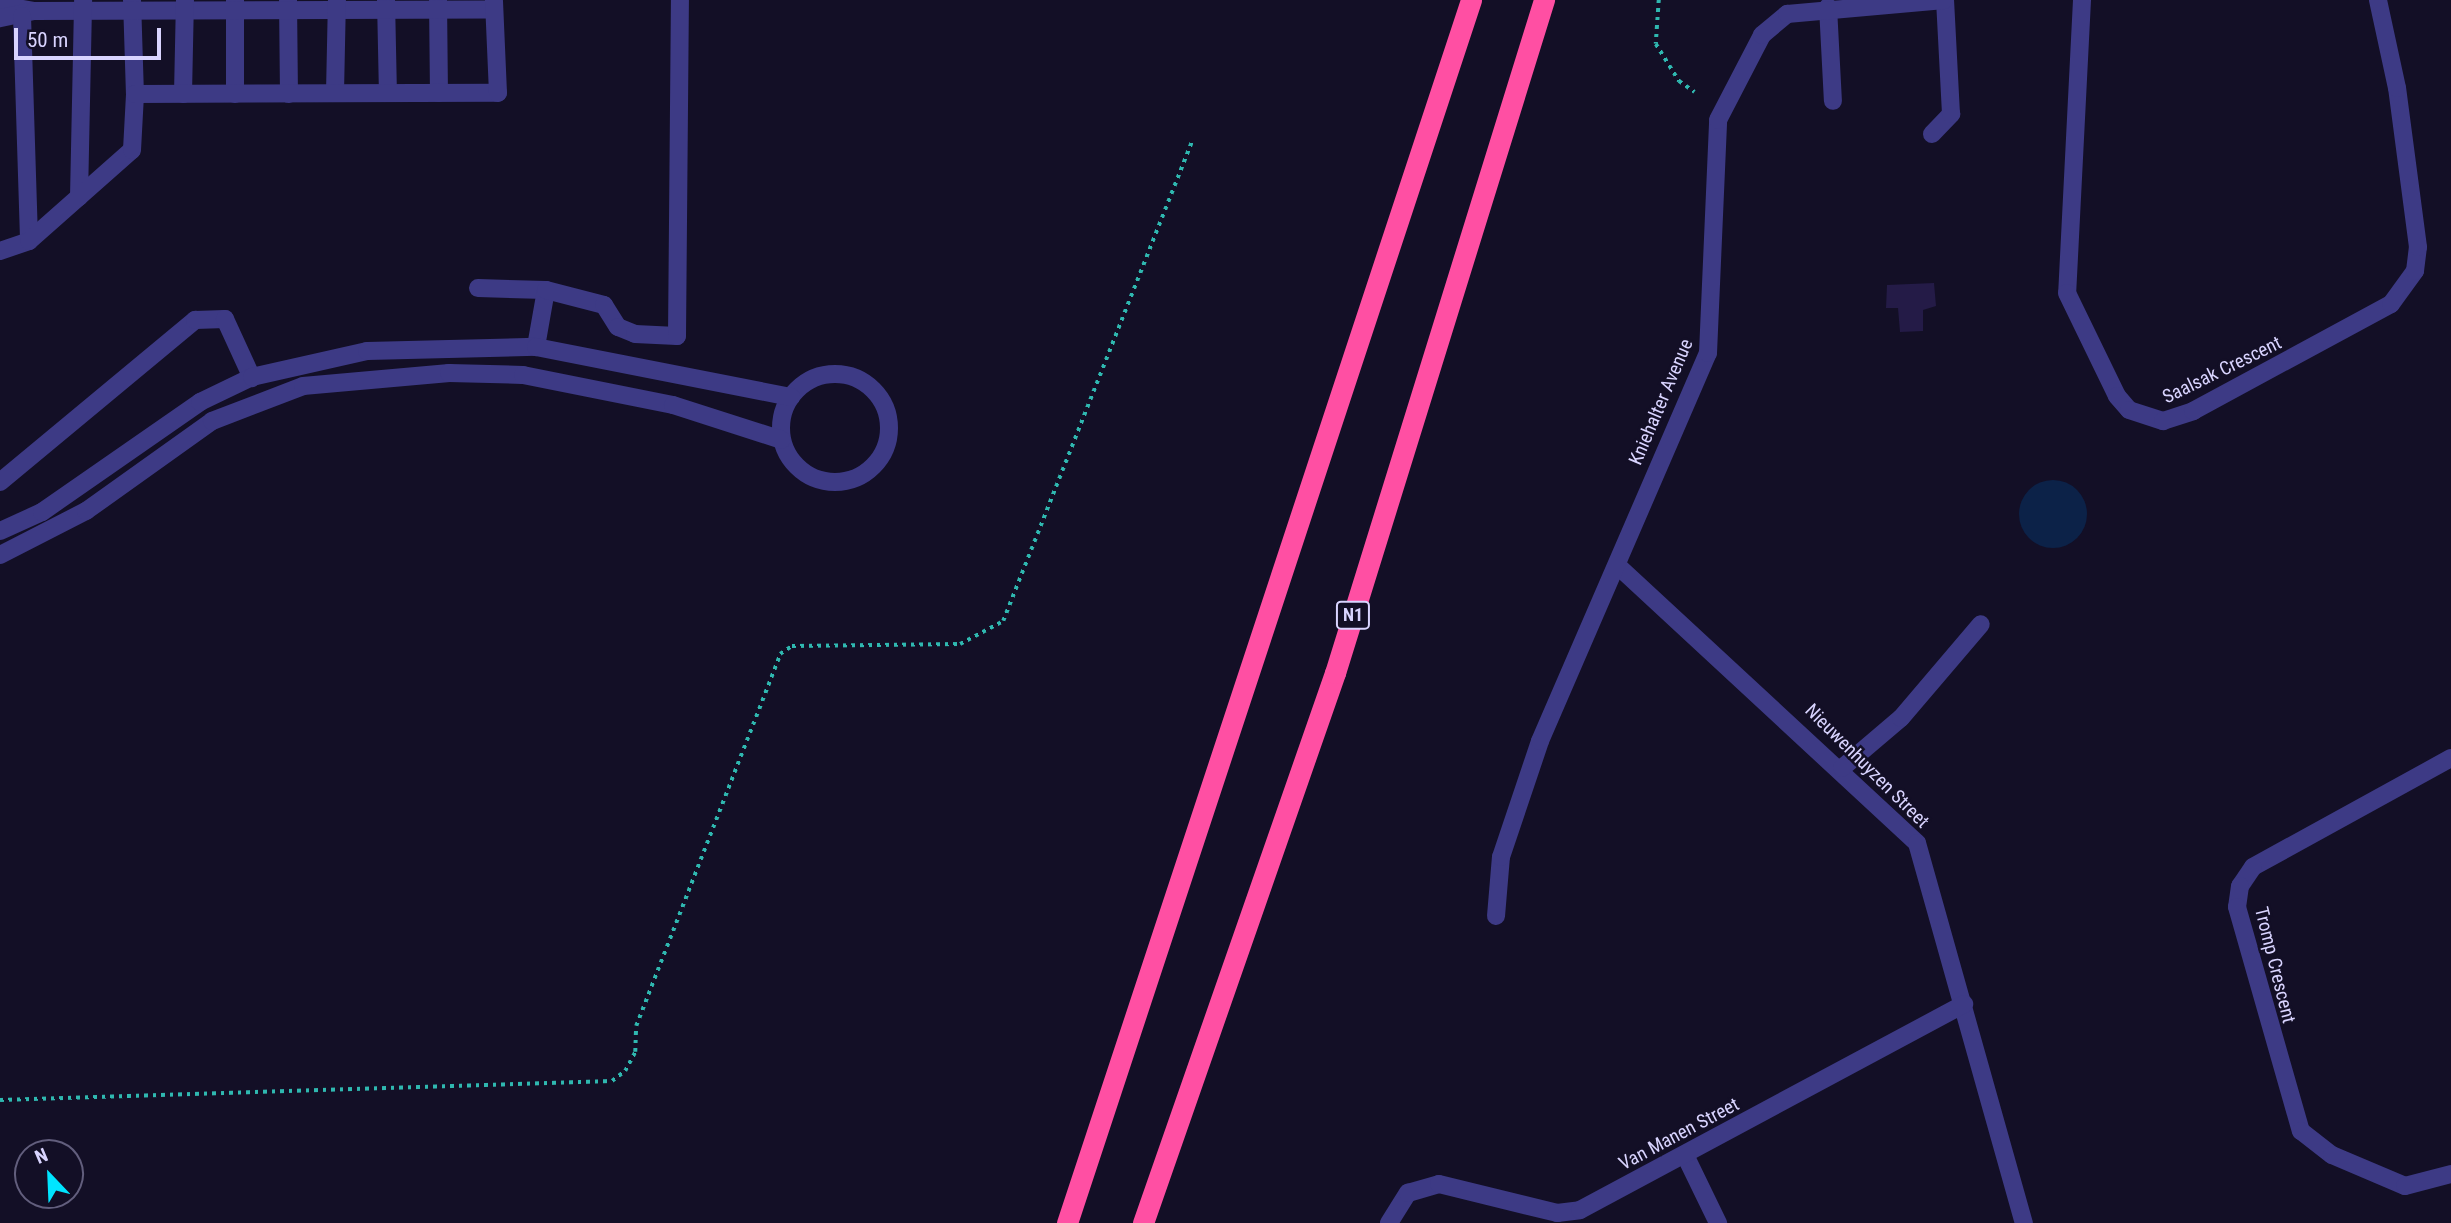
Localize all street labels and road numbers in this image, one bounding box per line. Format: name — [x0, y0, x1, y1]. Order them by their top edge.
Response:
street label: Saalsak Crescent — [2159, 331, 2285, 409]
street label: Kniehalter Avenue — [1624, 336, 1698, 468]
road number: N1 — [1336, 600, 1370, 630]
street label: Nieuwenhuyzen Street — [1800, 699, 1934, 833]
street label: Tromp Crescent — [2250, 905, 2300, 1025]
street label: Van Manen Street — [1615, 1093, 1743, 1175]

